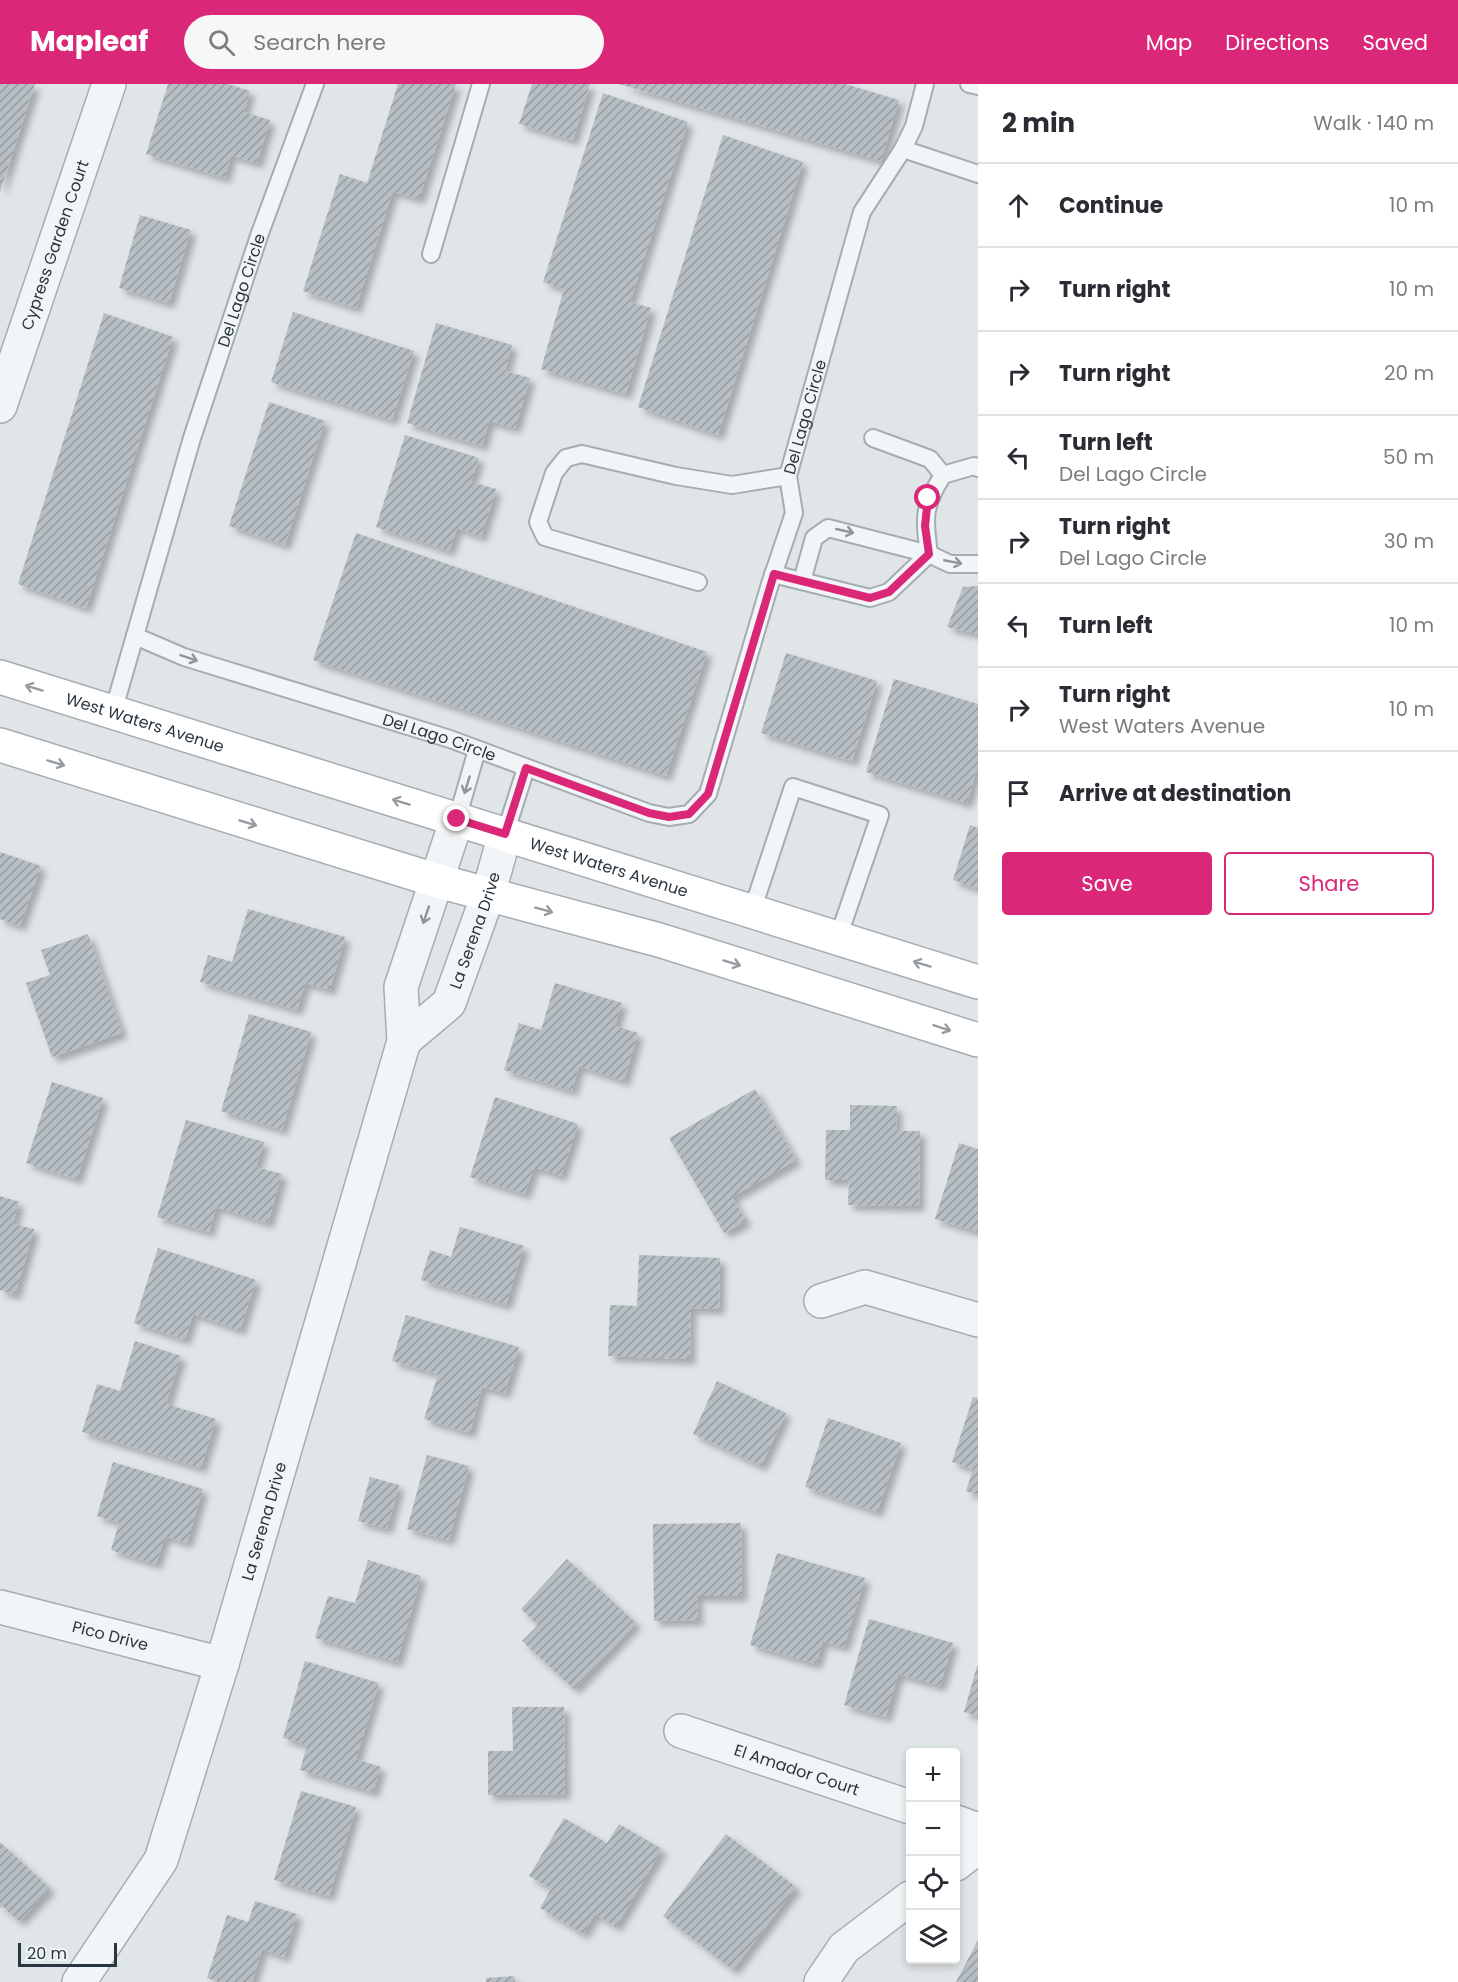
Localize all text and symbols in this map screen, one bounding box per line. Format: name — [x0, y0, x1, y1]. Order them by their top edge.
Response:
search box — [184, 15, 604, 69]
text: Mapleaf — [30, 22, 148, 61]
icon: search — [205, 26, 238, 59]
text: Search here — [253, 27, 386, 58]
text: Map — [1146, 28, 1192, 57]
text: Directions — [1225, 28, 1329, 57]
text: Saved — [1362, 28, 1428, 57]
text: 2 min — [1002, 105, 1075, 141]
text: Walk · 140 m — [1313, 109, 1434, 137]
street label: Cypress Garden Court — [16, 157, 95, 333]
icon: ahead — [1002, 189, 1035, 222]
text: Continue — [1059, 190, 1163, 221]
text: 10 m — [1389, 191, 1434, 219]
street label: Del Lago Circle — [212, 230, 271, 350]
icon: right — [1002, 273, 1035, 306]
text: Turn right — [1059, 274, 1170, 305]
text: 10 m — [1389, 275, 1434, 303]
street label: Del Lago Circle — [778, 357, 832, 477]
icon: right — [1002, 357, 1035, 390]
text: Turn right — [1059, 358, 1170, 389]
text: 20 m — [1384, 359, 1434, 387]
text: Turn left — [1059, 427, 1153, 458]
icon: left — [1002, 441, 1035, 474]
text: 50 m — [1383, 443, 1434, 471]
text: Del Lago Circle — [1059, 460, 1207, 488]
route start — [914, 484, 940, 510]
text: Turn right — [1059, 511, 1170, 542]
icon: right — [1002, 525, 1035, 558]
one-way arrow — [835, 526, 854, 537]
text: 30 m — [1384, 527, 1434, 555]
text: Del Lago Circle — [1059, 544, 1207, 572]
one-way arrow — [943, 557, 962, 568]
icon: left — [1002, 609, 1035, 642]
text: Turn left — [1059, 610, 1153, 641]
text: 10 m — [1389, 611, 1434, 639]
one-way arrow — [179, 654, 198, 665]
text: Turn right — [1059, 679, 1170, 710]
one-way arrow — [25, 682, 44, 693]
street label: West Waters Avenue — [63, 687, 227, 758]
icon: right — [1002, 693, 1035, 726]
text: 10 m — [1389, 695, 1434, 723]
street label: Del Lago Circle — [380, 708, 499, 767]
text: West Waters Avenue — [1059, 712, 1265, 740]
one-way arrow — [46, 758, 65, 769]
one-way arrow — [461, 775, 472, 794]
icon: arrive — [1002, 777, 1035, 810]
text: Arrive at destination — [1059, 778, 1291, 809]
one-way arrow — [392, 796, 411, 807]
route end — [443, 805, 469, 831]
one-way arrow — [239, 818, 258, 829]
street label: West Waters Avenue — [527, 832, 691, 903]
button: Save — [1002, 852, 1212, 915]
button: Share — [1224, 852, 1434, 915]
street label: La Serena Drive — [444, 869, 506, 992]
one-way arrow — [420, 905, 431, 924]
one-way arrow — [534, 905, 553, 916]
one-way arrow — [722, 958, 741, 969]
one-way arrow — [913, 958, 932, 969]
one-way arrow — [932, 1024, 951, 1035]
street label: La Serena Drive — [236, 1459, 292, 1584]
street label: Pico Drive — [70, 1615, 151, 1657]
street label: El Amador Court — [731, 1738, 862, 1801]
map controls — [906, 1748, 960, 1964]
button: + — [906, 1748, 960, 1802]
button: − — [906, 1802, 960, 1856]
button: locate — [906, 1856, 960, 1910]
button: layers — [906, 1910, 960, 1964]
scale bar — [18, 1940, 117, 1968]
text: 20 m — [27, 1942, 67, 1965]

